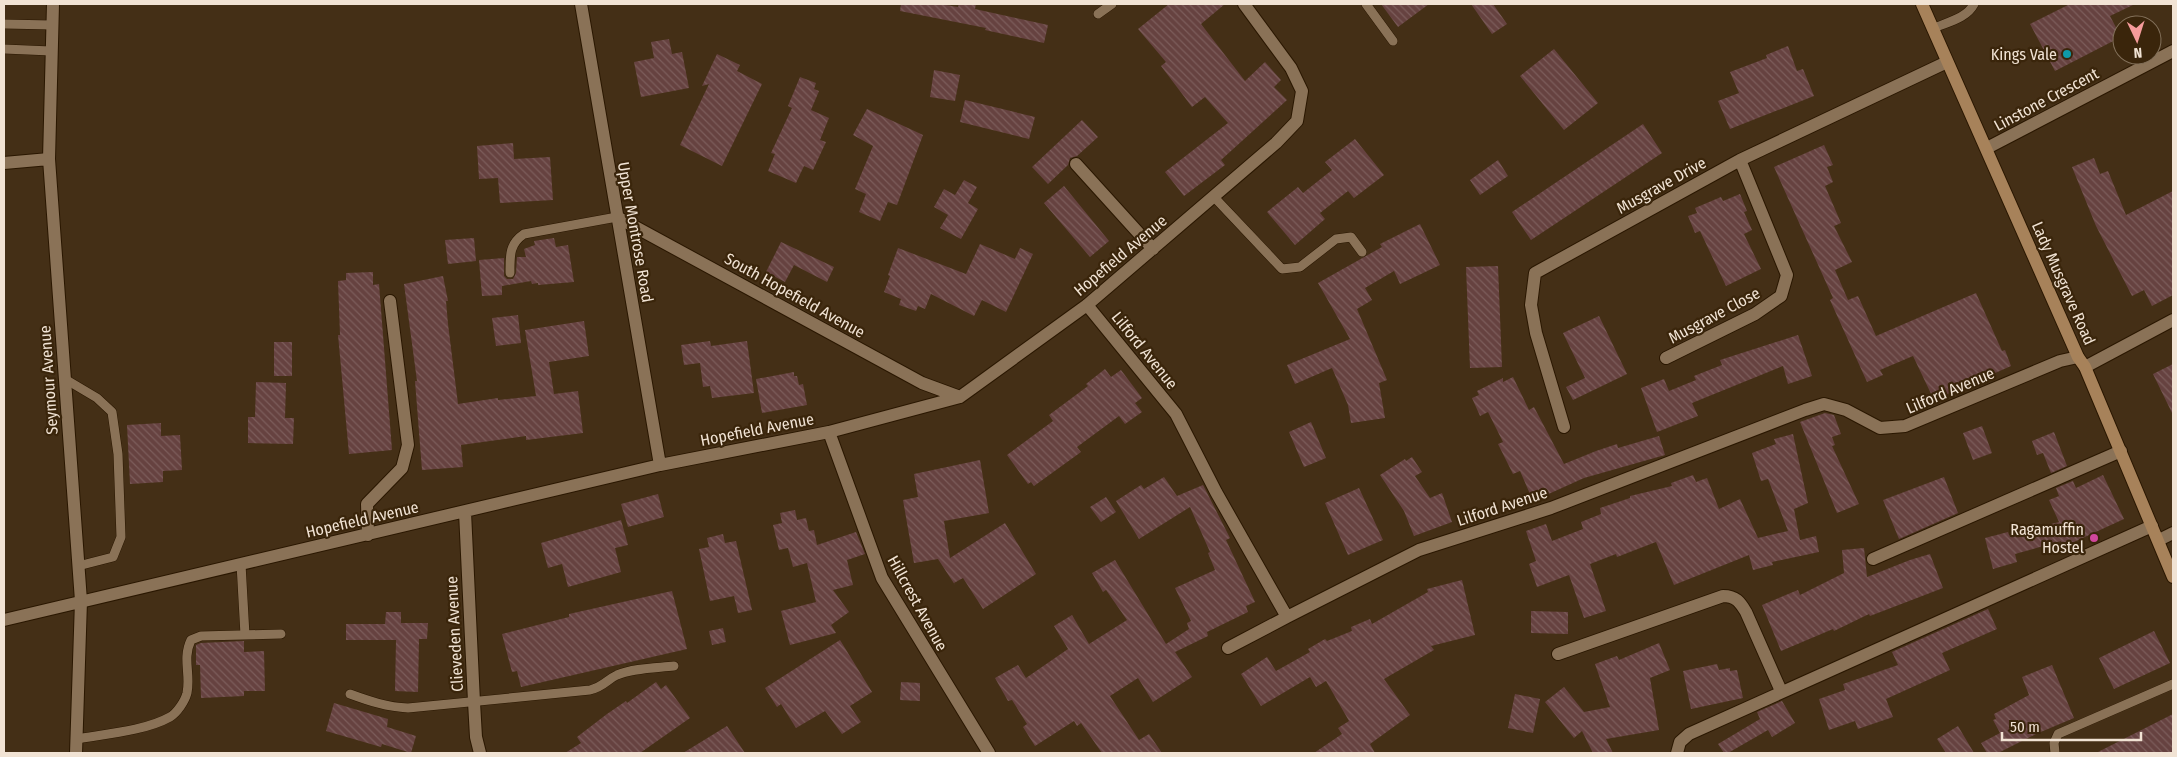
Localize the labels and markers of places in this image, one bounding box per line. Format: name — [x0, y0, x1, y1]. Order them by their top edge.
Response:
place label: Kings Vale — [1991, 45, 2057, 64]
marker: Kings Vale — [2061, 48, 2073, 60]
place label: Ragamuffin Hostel — [2010, 520, 2084, 557]
marker: Ragamuffin Hostel — [2088, 532, 2100, 544]

